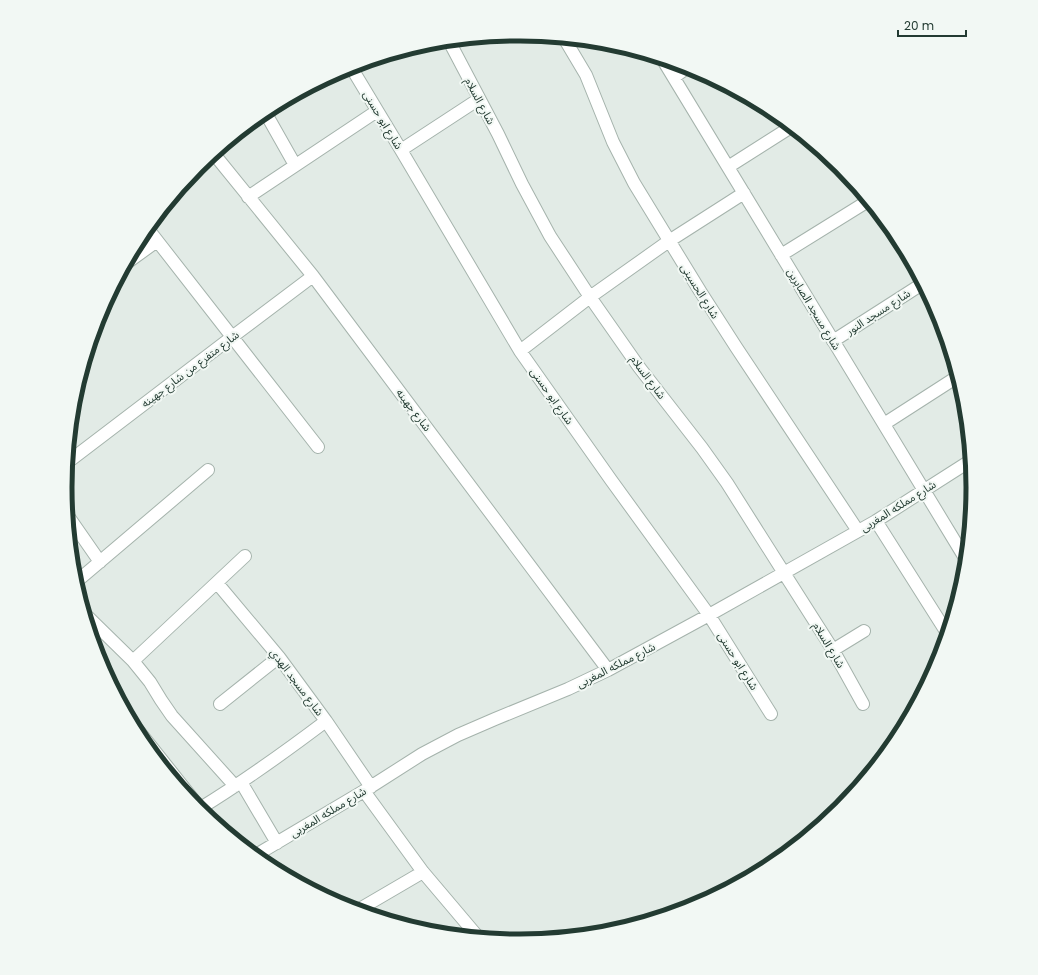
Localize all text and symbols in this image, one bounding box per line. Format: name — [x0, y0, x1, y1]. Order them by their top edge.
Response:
scale bar — [898, 12, 966, 38]
text: 20 m — [904, 17, 934, 34]
street label: شارع السلام — [461, 75, 499, 128]
street label: شارع ابو حسنى — [359, 88, 407, 153]
street label: شارع الحسينى — [677, 260, 723, 322]
street label: شارع مسجد الصابرين — [783, 265, 845, 353]
street label: شارع مسجد النور — [842, 285, 914, 339]
street label: شارع متفرع من شارع جهينه — [138, 327, 243, 411]
street label: شارع السلام — [626, 352, 670, 403]
street label: شارع ابو حسنى — [527, 364, 578, 428]
street label: شارع جهينه — [393, 385, 436, 435]
street label: شارع مملكه المغربى — [857, 476, 939, 536]
street label: شارع السلام — [809, 619, 849, 671]
street label: شارع ابو حسنى — [714, 629, 762, 693]
street label: شارع مملكه المغربى — [574, 638, 658, 692]
street label: شارع مسجد الهدي — [265, 645, 328, 720]
street label: شارع مملكه المغربى — [287, 783, 369, 841]

